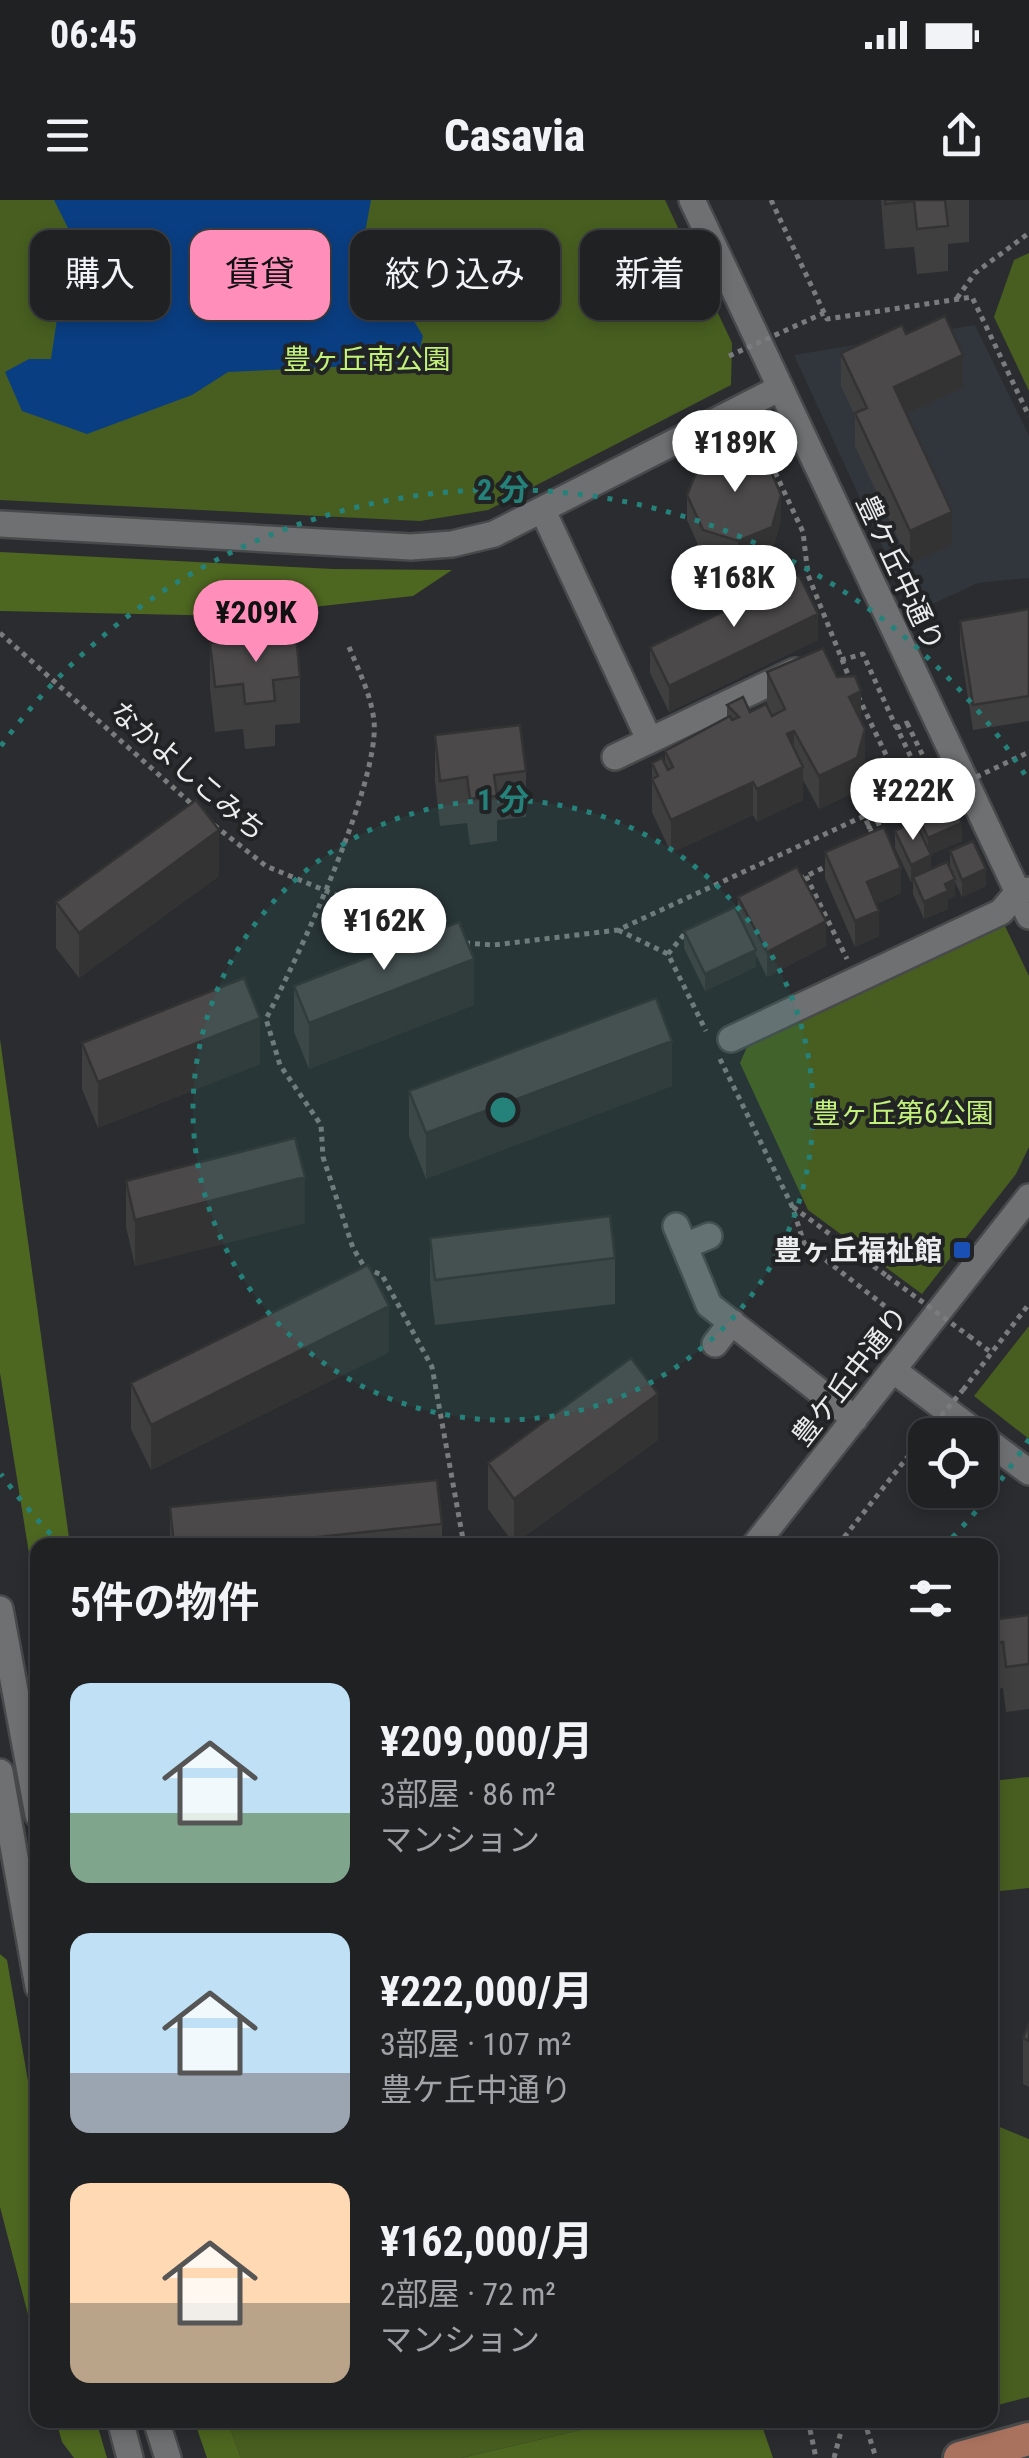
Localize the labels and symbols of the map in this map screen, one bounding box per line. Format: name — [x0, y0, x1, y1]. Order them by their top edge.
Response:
park label: 豊ヶ丘南公園 — [283, 343, 451, 376]
pin: ¥189K — [665, 410, 805, 495]
text: 2 分 — [477, 472, 529, 507]
street label: 豊ケ丘中通り — [850, 490, 950, 656]
pin: ¥168K — [664, 545, 804, 630]
pin: ¥209K — [186, 580, 326, 665]
street label: なかよしこみち — [104, 695, 272, 847]
pin: ¥222K — [843, 758, 983, 843]
text: 1 分 — [477, 782, 529, 817]
pin: ¥162K — [314, 888, 454, 973]
centre of rings — [485, 1092, 521, 1128]
park label: 豊ヶ丘第6公園 — [812, 1097, 994, 1130]
place label: 豊ヶ丘福祉館 — [774, 1234, 942, 1267]
marker: 豊ヶ丘福祉館 — [951, 1239, 973, 1261]
street label: 豊ケ丘中通り — [785, 1300, 915, 1452]

